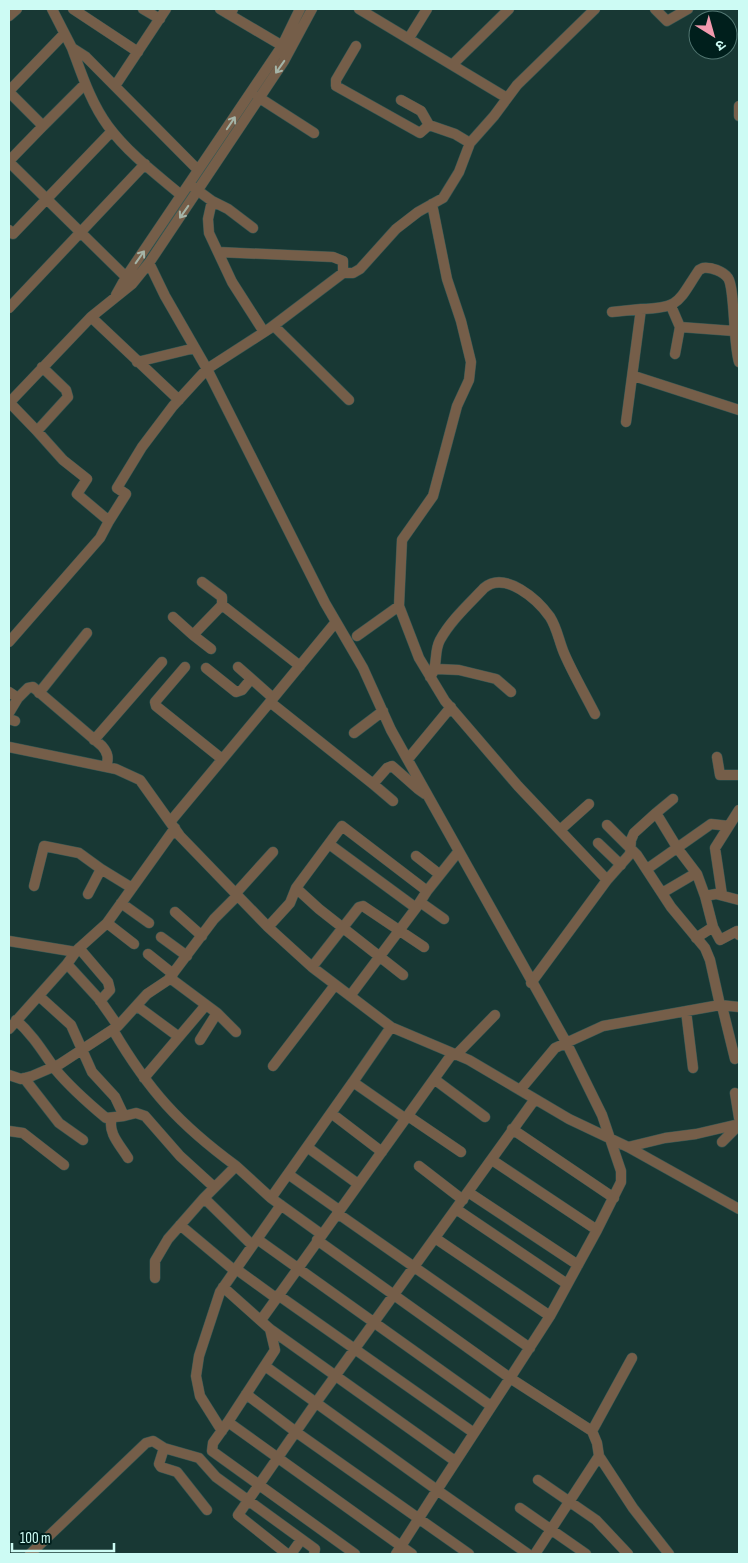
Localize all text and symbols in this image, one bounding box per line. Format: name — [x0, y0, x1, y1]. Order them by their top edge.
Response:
north arrow — [688, 10, 738, 60]
text: उ — [711, 36, 729, 55]
one-way arrow — [275, 59, 285, 73]
one-way arrow — [226, 116, 236, 130]
one-way arrow — [179, 204, 189, 218]
one-way arrow — [135, 250, 145, 264]
scale bar — [12, 1520, 115, 1552]
text: 100 m — [20, 1529, 51, 1548]

